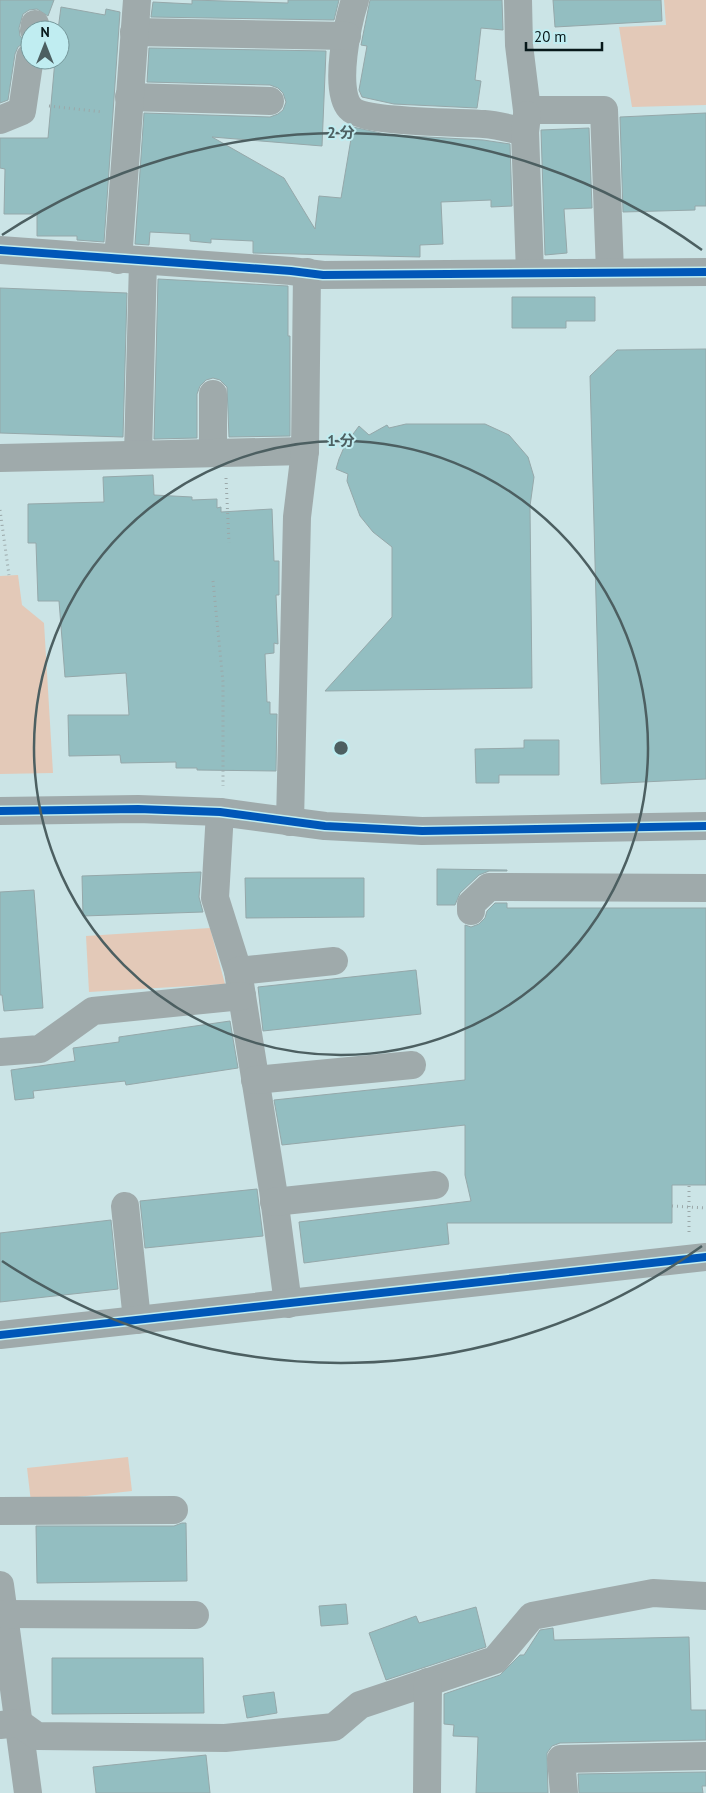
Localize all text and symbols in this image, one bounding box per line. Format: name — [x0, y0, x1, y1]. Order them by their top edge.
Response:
north arrow — [20, 20, 70, 70]
scale bar — [526, 20, 602, 52]
text: N — [40, 23, 50, 41]
text: 20 m — [534, 27, 567, 46]
text: 2 分 — [327, 123, 355, 142]
text: 1 分 — [327, 431, 355, 450]
centre of rings — [332, 739, 350, 757]

